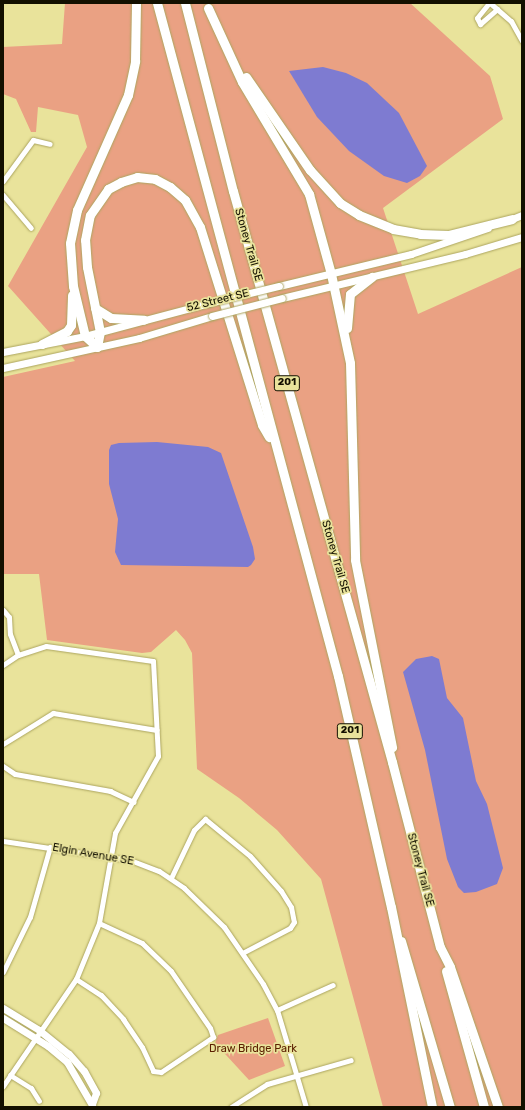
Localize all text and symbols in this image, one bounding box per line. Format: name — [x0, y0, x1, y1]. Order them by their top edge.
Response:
street label: Stoney Trail SE — [231, 207, 265, 283]
street label: 52 Street SE — [186, 287, 250, 315]
road number: 201 — [273, 375, 301, 391]
street label: Stoney Trail SE — [318, 519, 352, 595]
road number: 201 — [336, 723, 364, 739]
street label: Stoney Trail SE — [404, 832, 436, 908]
street label: Elgin Avenue SE — [51, 841, 135, 869]
park label: Draw Bridge Park — [209, 1042, 297, 1056]

